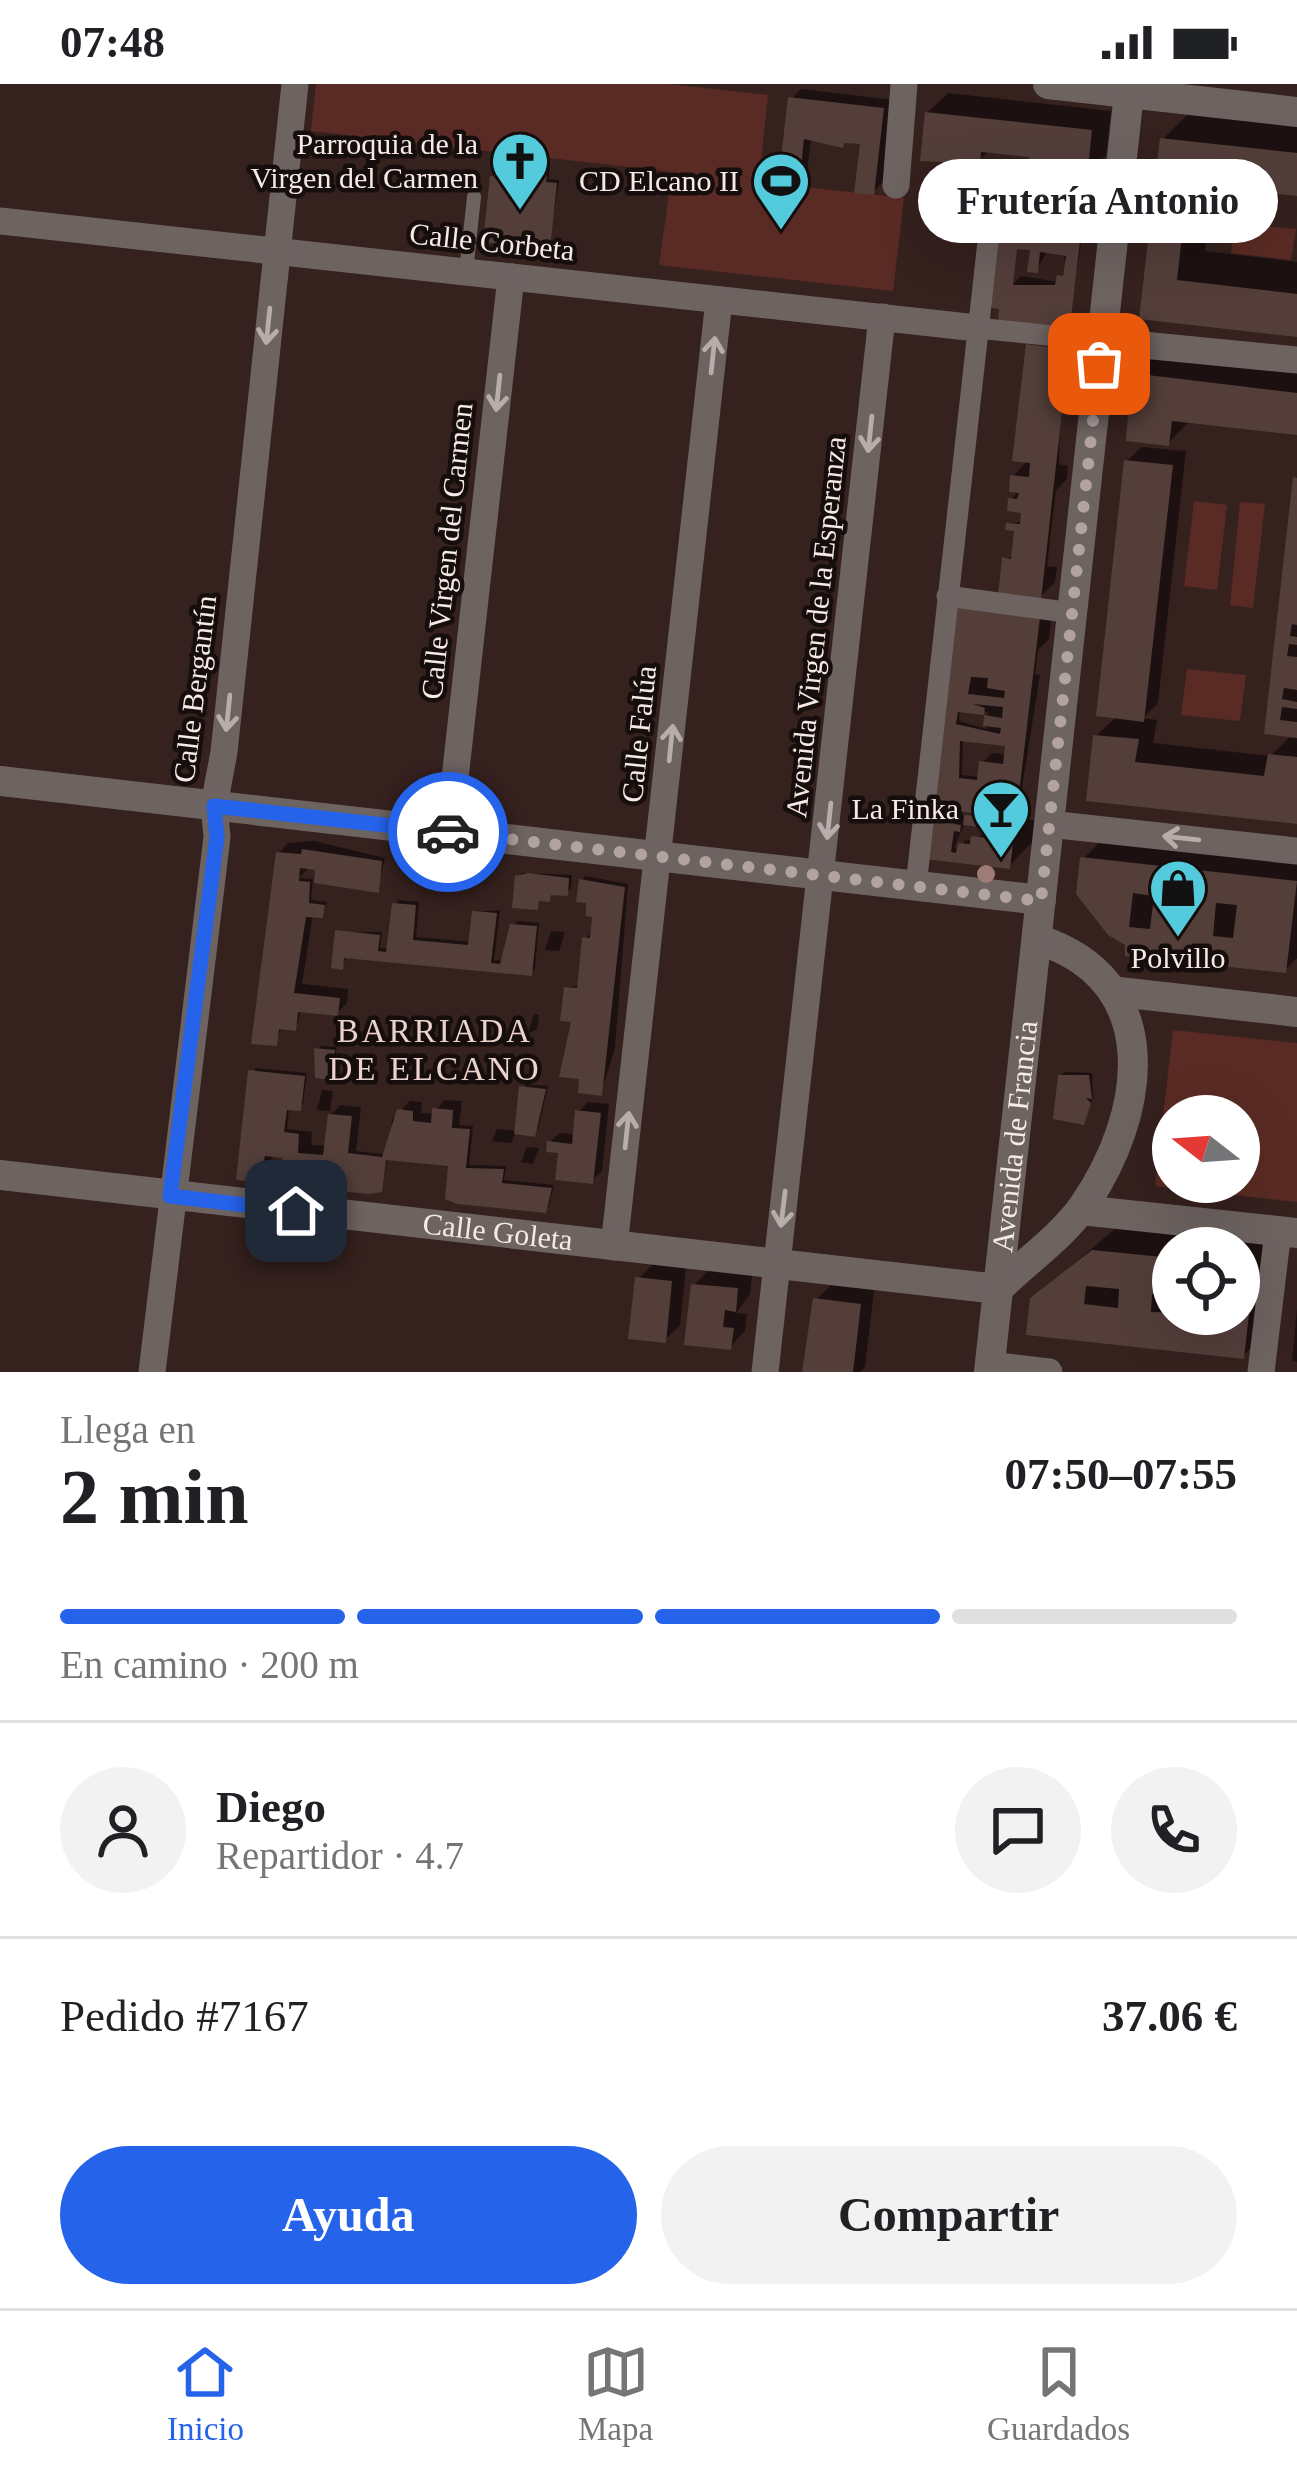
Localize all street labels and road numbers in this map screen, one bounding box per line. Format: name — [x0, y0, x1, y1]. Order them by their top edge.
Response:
street label: Calle Corbeta — [408, 216, 576, 267]
street label: Calle Virgen del Carmen — [415, 401, 478, 701]
street label: Avenida Virgen de la Esperanza — [779, 435, 852, 819]
street label: Calle Bergantín — [167, 593, 222, 785]
street label: Calle Falúa — [615, 664, 662, 804]
street label: Avenida de Francia — [985, 1019, 1043, 1254]
street label: Calle Goleta — [421, 1206, 575, 1256]

